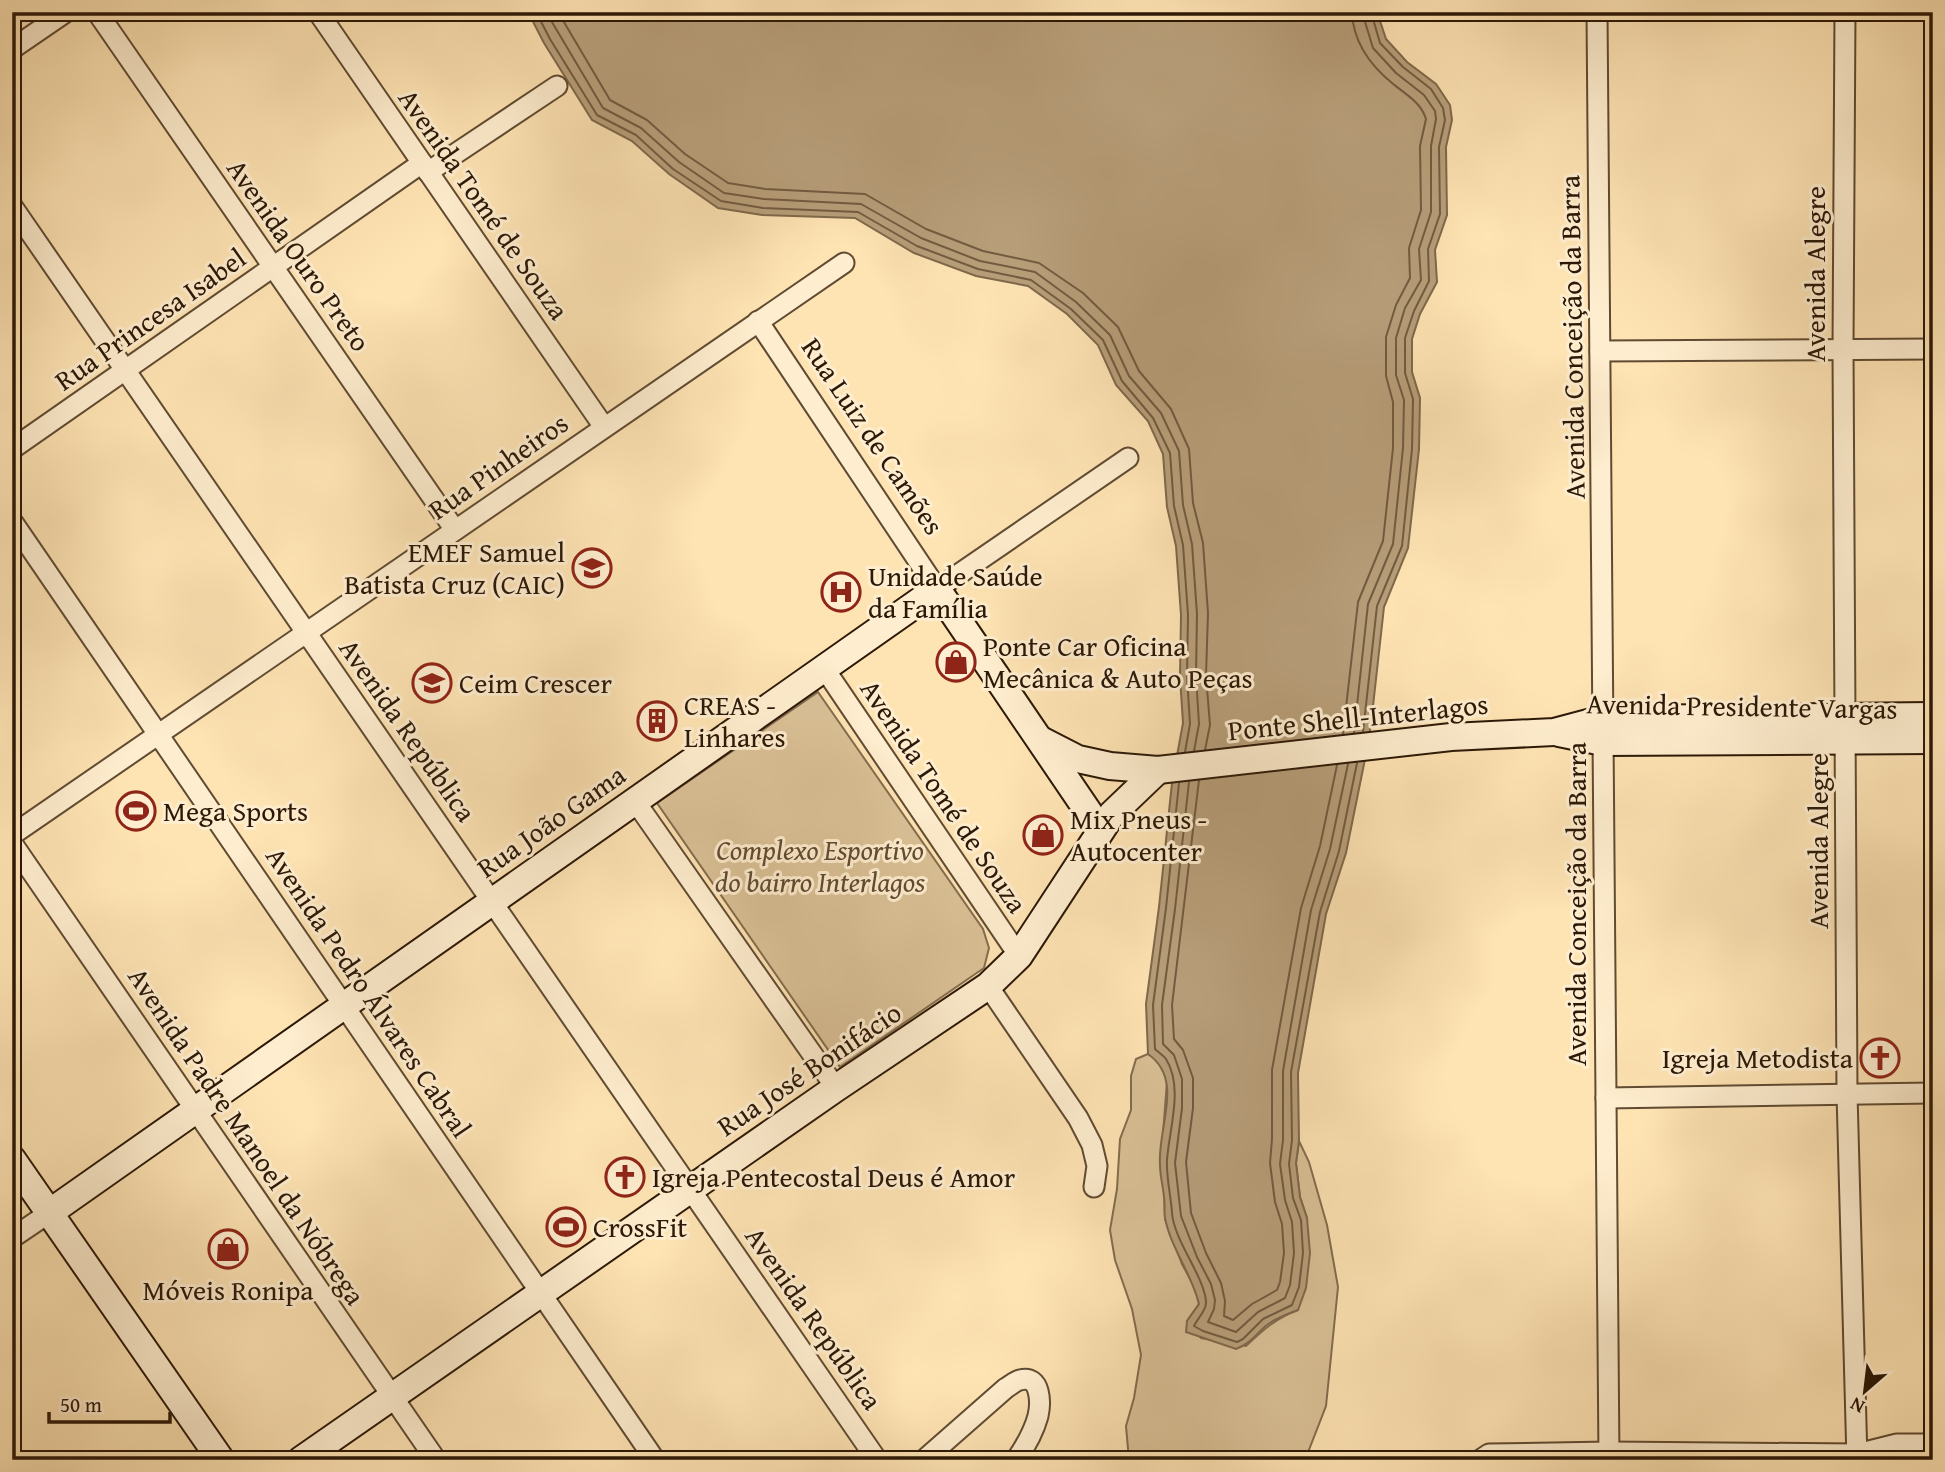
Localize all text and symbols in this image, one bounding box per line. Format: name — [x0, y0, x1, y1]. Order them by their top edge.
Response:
street label: Avenida Tomé de Souza — [389, 80, 580, 328]
street label: Avenida Ouro Preto — [217, 150, 381, 360]
street label: Avenida Conceição da Barra — [1548, 174, 1595, 499]
street label: Avenida Alegre — [1794, 186, 1835, 362]
street label: Rua Princesa Isabel — [46, 237, 254, 400]
street label: Rua Luiz de Camões — [792, 329, 955, 542]
street label: Rua Pinheiros — [419, 402, 576, 529]
place label: EMEF Samuel Batista Cruz (CAIC) — [344, 531, 565, 604]
school or university icon: EMEF Samuel Batista Cruz (CAIC) — [571, 547, 613, 589]
place label: Unidade Saúde da Família — [868, 555, 1043, 628]
hospital icon: Unidade Saúde da Família — [820, 571, 862, 613]
place label: Ponte Car Oficina Mecânica & Auto Peças — [983, 625, 1253, 698]
street label: Avenida República — [330, 630, 487, 830]
shop icon: Ponte Car Oficina Mecânica & Auto Peças — [935, 641, 977, 683]
school or university icon: Ceim Crescer — [411, 662, 453, 704]
place label: Ceim Crescer — [459, 662, 612, 703]
street label: Avenida Tomé de Souza — [851, 671, 1038, 921]
street label: Ponte Shell-Interlagos — [1226, 682, 1490, 751]
street label: Avenida Presidente Vargas — [1586, 682, 1898, 729]
place label: CREAS - Linhares — [684, 684, 786, 757]
building icon: CREAS - Linhares — [636, 700, 678, 742]
street label: Avenida Conceição da Barra — [1555, 741, 1596, 1066]
street label: Avenida Alegre — [1797, 753, 1838, 929]
street label: Rua João Gama — [468, 754, 634, 887]
sports icon: Mega Sports — [115, 790, 157, 832]
place label: Mega Sports — [163, 790, 308, 831]
place label: Mix Pneus - Autocenter — [1070, 798, 1207, 871]
shop icon: Mix Pneus - Autocenter — [1022, 814, 1064, 856]
park label: Complexo Esportivo do bairro Interlagos — [715, 829, 925, 902]
street label: Avenida Pedro Álvares Cabral — [257, 838, 482, 1145]
street label: Avenida Padre Manoel da Nóbrega — [119, 959, 377, 1314]
street label: Rua José Bonifácio — [708, 992, 909, 1146]
place label: Igreja Metodista — [1662, 1037, 1854, 1078]
church icon: Igreja Metodista — [1859, 1037, 1901, 1079]
church icon: Igreja Pentecostal Deus é Amor — [604, 1156, 646, 1198]
place label: Igreja Pentecostal Deus é Amor — [652, 1156, 1016, 1197]
sports icon: CrossFit — [545, 1206, 587, 1248]
place label: CrossFit — [593, 1206, 687, 1247]
street label: Avenida República — [736, 1218, 893, 1418]
shop icon: Móveis Ronipa — [207, 1228, 249, 1270]
place label: Móveis Ronipa — [142, 1269, 314, 1310]
north arrow — [1829, 1356, 1899, 1426]
scale bar — [49, 1381, 170, 1425]
text: 50 m — [60, 1389, 102, 1420]
text: N — [1845, 1391, 1869, 1421]

